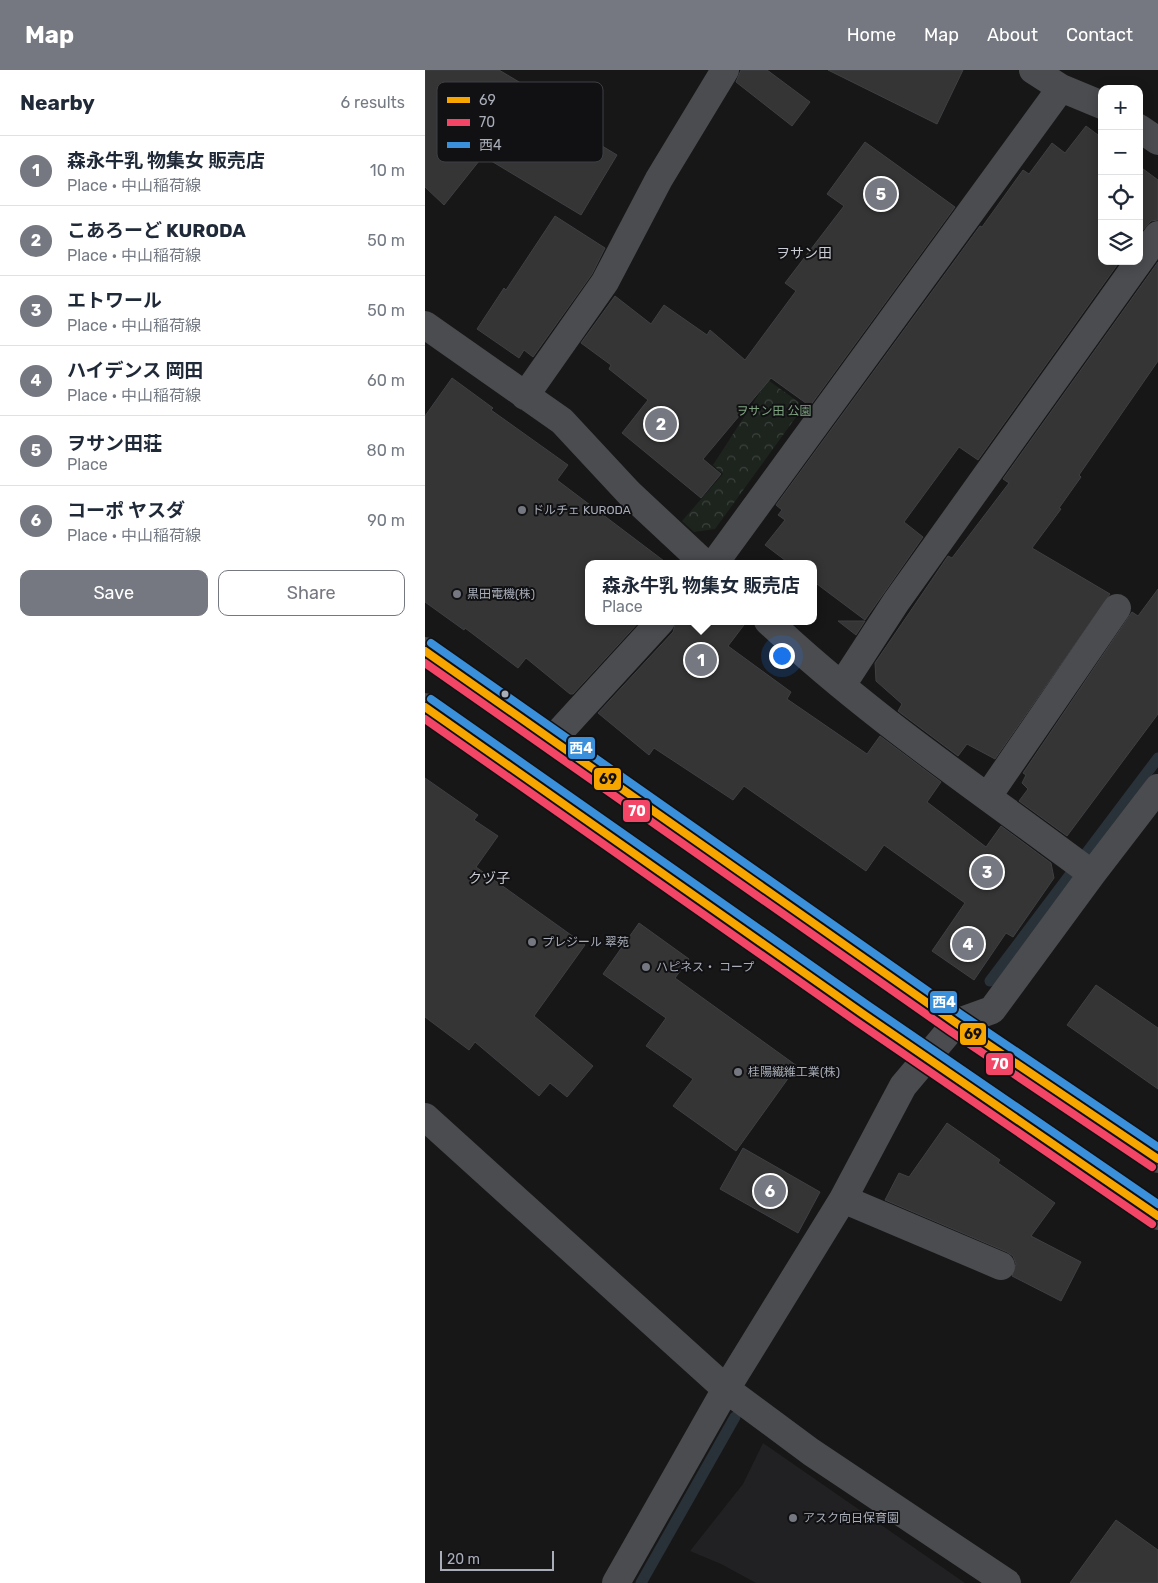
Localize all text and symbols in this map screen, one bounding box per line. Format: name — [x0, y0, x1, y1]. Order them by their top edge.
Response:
text: Map — [25, 21, 74, 49]
text: Home — [847, 24, 896, 46]
text: Map — [924, 24, 959, 46]
text: About — [987, 24, 1038, 46]
text: Contact — [1066, 24, 1133, 46]
legend — [437, 82, 603, 162]
map controls — [1098, 85, 1143, 265]
button: + — [1098, 85, 1143, 130]
text: Nearby — [20, 90, 95, 115]
text: 69 — [479, 92, 496, 109]
text: 6 results — [340, 93, 405, 112]
text: 70 — [479, 114, 495, 131]
button: − — [1098, 130, 1143, 175]
text: 西4 — [479, 137, 502, 154]
text: 森永牛乳 物集女 販売店 — [67, 149, 265, 172]
text: 1 — [32, 161, 40, 180]
text: 10 m — [370, 161, 405, 180]
pin: 5 — [865, 175, 897, 213]
button: locate — [1098, 175, 1143, 220]
text: Place · 中山稲荷線 — [67, 176, 201, 195]
text: こあろーど KURODA — [67, 219, 246, 242]
button: layers — [1098, 220, 1143, 265]
text: 2 — [31, 231, 41, 250]
text: 50 m — [367, 231, 405, 250]
district label: ヲサン田 — [776, 245, 832, 262]
text: Place · 中山稲荷線 — [67, 246, 201, 265]
text: エトワール — [67, 289, 162, 312]
text: 3 — [31, 301, 41, 320]
text: 50 m — [367, 301, 405, 320]
text: Place · 中山稲荷線 — [67, 316, 201, 335]
text: ハイデンス 岡田 — [67, 359, 203, 382]
text: 4 — [31, 371, 41, 390]
text: 60 m — [367, 371, 405, 390]
text: Place · 中山稲荷線 — [67, 386, 201, 405]
park label: ヲサン田 公園 — [737, 404, 811, 418]
pin: 2 — [645, 405, 677, 443]
text: ヲサン田荘 — [67, 432, 162, 455]
text: 5 — [31, 441, 41, 460]
text: 80 m — [367, 441, 405, 460]
text: Place — [67, 455, 108, 474]
text: コーポ ヤスダ — [67, 499, 185, 522]
place label: ドルチェ KURODA — [532, 503, 631, 517]
marker: ドルチェ KURODA — [516, 504, 528, 516]
text: 6 — [31, 511, 41, 530]
text: 90 m — [367, 511, 405, 530]
text: Place · 中山稲荷線 — [67, 526, 201, 545]
popup — [585, 560, 817, 625]
button: Save — [20, 570, 208, 616]
button: Share — [218, 570, 405, 616]
text: 森永牛乳 物集女 販売店 — [602, 574, 800, 597]
place label: 黒田電機(株) — [467, 587, 535, 601]
marker: 黒田電機(株) — [451, 588, 463, 600]
text: Place — [602, 597, 643, 616]
pin: 1 — [685, 641, 717, 679]
your location — [769, 643, 795, 669]
unlabelled marker — [500, 689, 510, 699]
line badge: 西4 — [567, 736, 596, 760]
text: 西4 — [569, 740, 593, 757]
line badge: 69 — [593, 767, 622, 791]
text: 69 — [599, 771, 617, 788]
line badge: 70 — [622, 799, 651, 823]
text: 70 — [628, 803, 646, 820]
pin: 3 — [971, 853, 1003, 891]
district label: クヅ子 — [468, 870, 510, 887]
pin: 4 — [952, 925, 984, 963]
place label: プレジール 翠苑 — [542, 935, 629, 949]
marker: プレジール 翠苑 — [526, 936, 538, 948]
place label: ハピネス・ コープ — [656, 960, 754, 974]
marker: ハピネス・ コープ — [640, 961, 652, 973]
line badge: 西4 — [929, 990, 958, 1014]
text: 西4 — [932, 994, 956, 1011]
line badge: 69 — [959, 1022, 987, 1046]
text: 69 — [964, 1026, 982, 1043]
line badge: 70 — [985, 1052, 1014, 1076]
text: 70 — [991, 1056, 1009, 1073]
place label: 桂陽繊維工業(株) — [748, 1065, 840, 1079]
marker: 桂陽繊維工業(株) — [732, 1066, 744, 1078]
pin: 6 — [754, 1172, 786, 1210]
place label: アスク向日保育園 — [803, 1511, 899, 1525]
marker: アスク向日保育園 — [787, 1512, 799, 1524]
scale bar — [440, 1548, 554, 1571]
text: 20 m — [447, 1551, 480, 1568]

